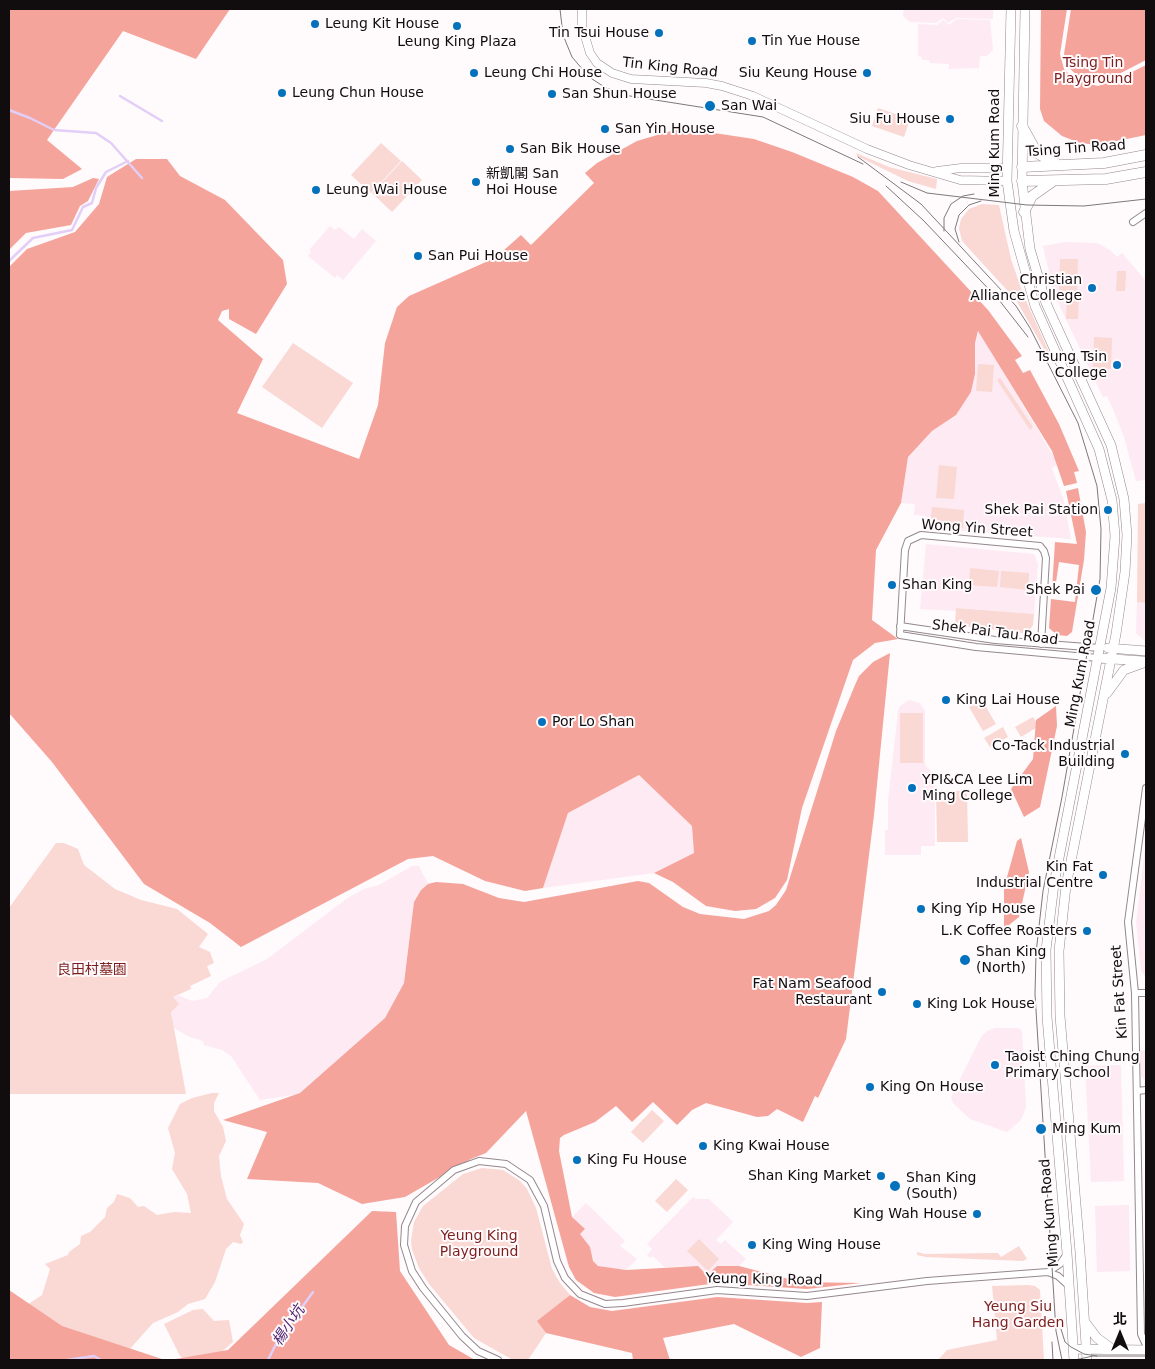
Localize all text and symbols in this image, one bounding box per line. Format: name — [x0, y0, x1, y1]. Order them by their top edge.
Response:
place label: Leung Kit House — [325, 16, 439, 32]
marker: Leung Kit House — [309, 18, 321, 30]
marker: Leung King Plaza — [451, 20, 463, 32]
place label: Tin Tsui House — [549, 25, 649, 41]
marker: Tin Tsui House — [653, 27, 665, 39]
place label: Tin Yue House — [762, 33, 860, 49]
place label: Leung King Plaza — [397, 34, 517, 50]
marker: Tin Yue House — [746, 35, 758, 47]
street label: Tin King Road — [622, 55, 718, 81]
park label: Tsing Tin Playground — [1054, 55, 1132, 88]
place label: Leung Chi House — [484, 65, 602, 81]
place label: Siu Keung House — [739, 65, 857, 81]
marker: Leung Chi House — [468, 67, 480, 79]
marker: Siu Keung House — [861, 67, 873, 79]
place label: Leung Chun House — [292, 85, 424, 101]
place label: San Shun House — [562, 86, 677, 102]
marker: Leung Chun House — [276, 87, 288, 99]
marker: San Shun House — [546, 88, 558, 100]
street label: Ming Kum Road — [987, 89, 1003, 197]
place label: San Wai — [721, 98, 777, 114]
marker: San Wai — [703, 99, 717, 113]
place label: Siu Fu House — [849, 111, 940, 127]
marker: Siu Fu House — [944, 113, 956, 125]
place label: San Yin House — [615, 121, 715, 137]
marker: San Yin House — [599, 123, 611, 135]
street label: Tsing Tin Road — [1025, 137, 1127, 161]
place label: San Bik House — [520, 141, 621, 157]
marker: San Bik House — [504, 143, 516, 155]
place label: 新凱閣 San Hoi House — [486, 166, 559, 198]
marker: 新凱閣 San Hoi House — [470, 176, 482, 188]
place label: Leung Wai House — [326, 182, 447, 198]
marker: Leung Wai House — [310, 184, 322, 196]
place label: San Pui House — [428, 248, 528, 264]
marker: San Pui House — [412, 250, 424, 262]
place label: Christian Alliance College — [970, 272, 1082, 304]
marker: Christian Alliance College — [1086, 282, 1098, 294]
place label: Tsung Tsin College — [1036, 349, 1107, 382]
marker: Tsung Tsin College — [1111, 359, 1123, 371]
place label: Shek Pai Station — [985, 502, 1098, 518]
marker: Shek Pai Station — [1102, 504, 1114, 516]
street label: Wong Yin Street — [921, 517, 1033, 541]
place label: Shan King — [902, 577, 972, 593]
marker: Shan King — [886, 579, 898, 591]
place label: Shek Pai — [1026, 582, 1085, 598]
marker: Shek Pai — [1089, 583, 1103, 597]
street label: Shek Pai Tau Road — [931, 617, 1059, 649]
street label: Ming Kum Road — [1062, 619, 1100, 729]
place label: King Lai House — [956, 692, 1060, 708]
marker: King Lai House — [940, 694, 952, 706]
place label: Por Lo Shan — [552, 714, 634, 730]
marker: Por Lo Shan — [536, 716, 548, 728]
place label: Co-Tack Industrial Building — [992, 738, 1115, 770]
marker: Co-Tack Industrial Building — [1119, 748, 1131, 760]
place label: YPI&CA Lee Lim Ming College — [922, 772, 1032, 804]
marker: YPI&CA Lee Lim Ming College — [906, 782, 918, 794]
place label: Kin Fat Industrial Centre — [976, 859, 1093, 892]
marker: Kin Fat Industrial Centre — [1097, 869, 1109, 881]
place label: King Yip House — [931, 901, 1035, 917]
marker: King Yip House — [915, 903, 927, 915]
place label: L.K Coffee Roasters — [941, 923, 1077, 939]
marker: L.K Coffee Roasters — [1081, 925, 1093, 937]
place label: Shan King (North) — [976, 944, 1046, 976]
street label: Kin Fat Street — [1108, 944, 1132, 1040]
marker: Shan King (North) — [958, 953, 972, 967]
park label: 良田村墓園 — [57, 962, 127, 978]
place label: Fat Nam Seafood Restaurant — [753, 976, 872, 1009]
marker: Fat Nam Seafood Restaurant — [876, 986, 888, 998]
place label: King Lok House — [927, 996, 1035, 1012]
marker: King Lok House — [911, 998, 923, 1010]
place label: Taoist Ching Chung Primary School — [1005, 1049, 1140, 1082]
marker: Taoist Ching Chung Primary School — [989, 1059, 1001, 1071]
place label: King On House — [880, 1079, 983, 1095]
marker: King On House — [864, 1081, 876, 1093]
place label: Ming Kum — [1052, 1121, 1121, 1137]
marker: Ming Kum — [1034, 1122, 1048, 1136]
place label: King Kwai House — [713, 1138, 830, 1154]
marker: King Kwai House — [697, 1140, 709, 1152]
place label: King Fu House — [587, 1152, 687, 1168]
marker: King Fu House — [571, 1154, 583, 1166]
street label: Ming Kum Road — [1037, 1158, 1063, 1268]
place label: Shan King Market — [748, 1168, 871, 1184]
marker: Shan King Market — [875, 1170, 887, 1182]
place label: Shan King (South) — [906, 1170, 976, 1202]
marker: Shan King (South) — [888, 1179, 902, 1193]
place label: King Wah House — [853, 1206, 967, 1222]
marker: King Wah House — [971, 1208, 983, 1220]
park label: Yeung King Playground — [440, 1228, 518, 1260]
place label: King Wing House — [762, 1237, 881, 1253]
marker: King Wing House — [746, 1239, 758, 1251]
street label: Yeung King Road — [705, 1271, 823, 1289]
park label: Yeung Siu Hang Garden — [972, 1299, 1064, 1331]
water label: 楊小坑 — [269, 1302, 309, 1350]
north arrow — [1095, 1309, 1145, 1359]
text: 北 — [1113, 1311, 1127, 1327]

